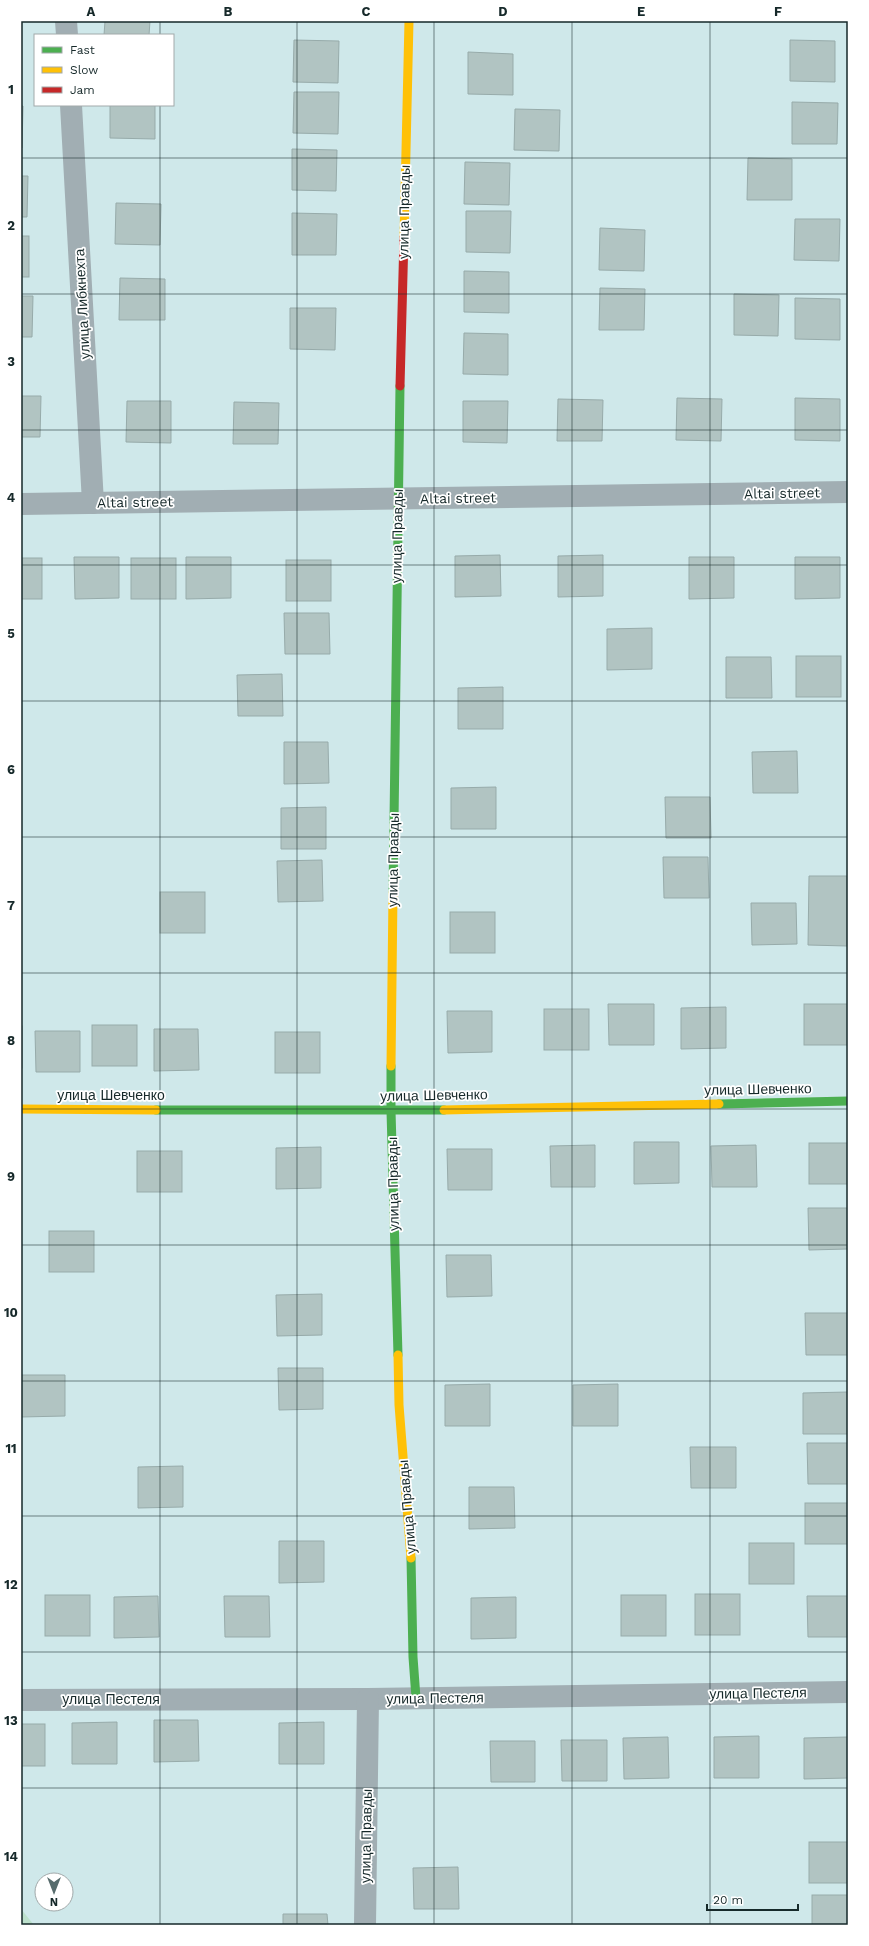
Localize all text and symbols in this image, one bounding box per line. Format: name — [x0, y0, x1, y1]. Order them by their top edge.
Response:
text: A — [87, 4, 96, 19]
text: B — [224, 4, 233, 19]
text: C — [362, 4, 371, 19]
text: D — [498, 4, 508, 19]
text: E — [637, 4, 645, 19]
text: F — [774, 4, 782, 19]
legend — [34, 34, 174, 106]
text: Fast — [70, 43, 95, 57]
text: Slow — [70, 63, 98, 77]
text: 1 — [8, 82, 14, 97]
text: Jam — [70, 83, 95, 97]
street label: улица Правды — [395, 165, 413, 259]
text: 2 — [7, 218, 15, 233]
street label: улица Либкнехта — [71, 248, 93, 360]
text: 3 — [7, 354, 15, 369]
street label: Altai street — [744, 484, 820, 502]
street label: улица Правды — [388, 489, 406, 583]
street label: Altai street — [420, 489, 496, 507]
text: 4 — [7, 490, 16, 505]
street label: Altai street — [97, 493, 173, 511]
text: 5 — [7, 626, 15, 641]
text: 6 — [7, 762, 15, 777]
street label: улица Правды — [384, 813, 402, 907]
text: 7 — [7, 898, 15, 913]
text: 8 — [7, 1033, 15, 1048]
street label: улица Шевченко — [704, 1080, 812, 1098]
street label: улица Шевченко — [380, 1086, 488, 1104]
street label: улица Шевченко — [57, 1087, 165, 1103]
street label: улица Правды — [384, 1137, 402, 1231]
text: 9 — [7, 1169, 15, 1184]
text: 10 — [4, 1305, 18, 1320]
text: 11 — [5, 1441, 17, 1456]
street label: улица Правды — [395, 1459, 419, 1555]
text: 12 — [4, 1577, 18, 1592]
street label: улица Пестеля — [709, 1684, 807, 1702]
street label: улица Пестеля — [386, 1689, 484, 1707]
street label: улица Пестеля — [62, 1691, 160, 1707]
text: 13 — [4, 1713, 18, 1728]
street label: улица Правды — [357, 1789, 375, 1883]
text: 14 — [4, 1849, 19, 1864]
north arrow — [34, 1872, 74, 1912]
scale bar — [707, 1886, 798, 1912]
text: 20 m — [713, 1893, 743, 1907]
text: N — [50, 1895, 58, 1908]

